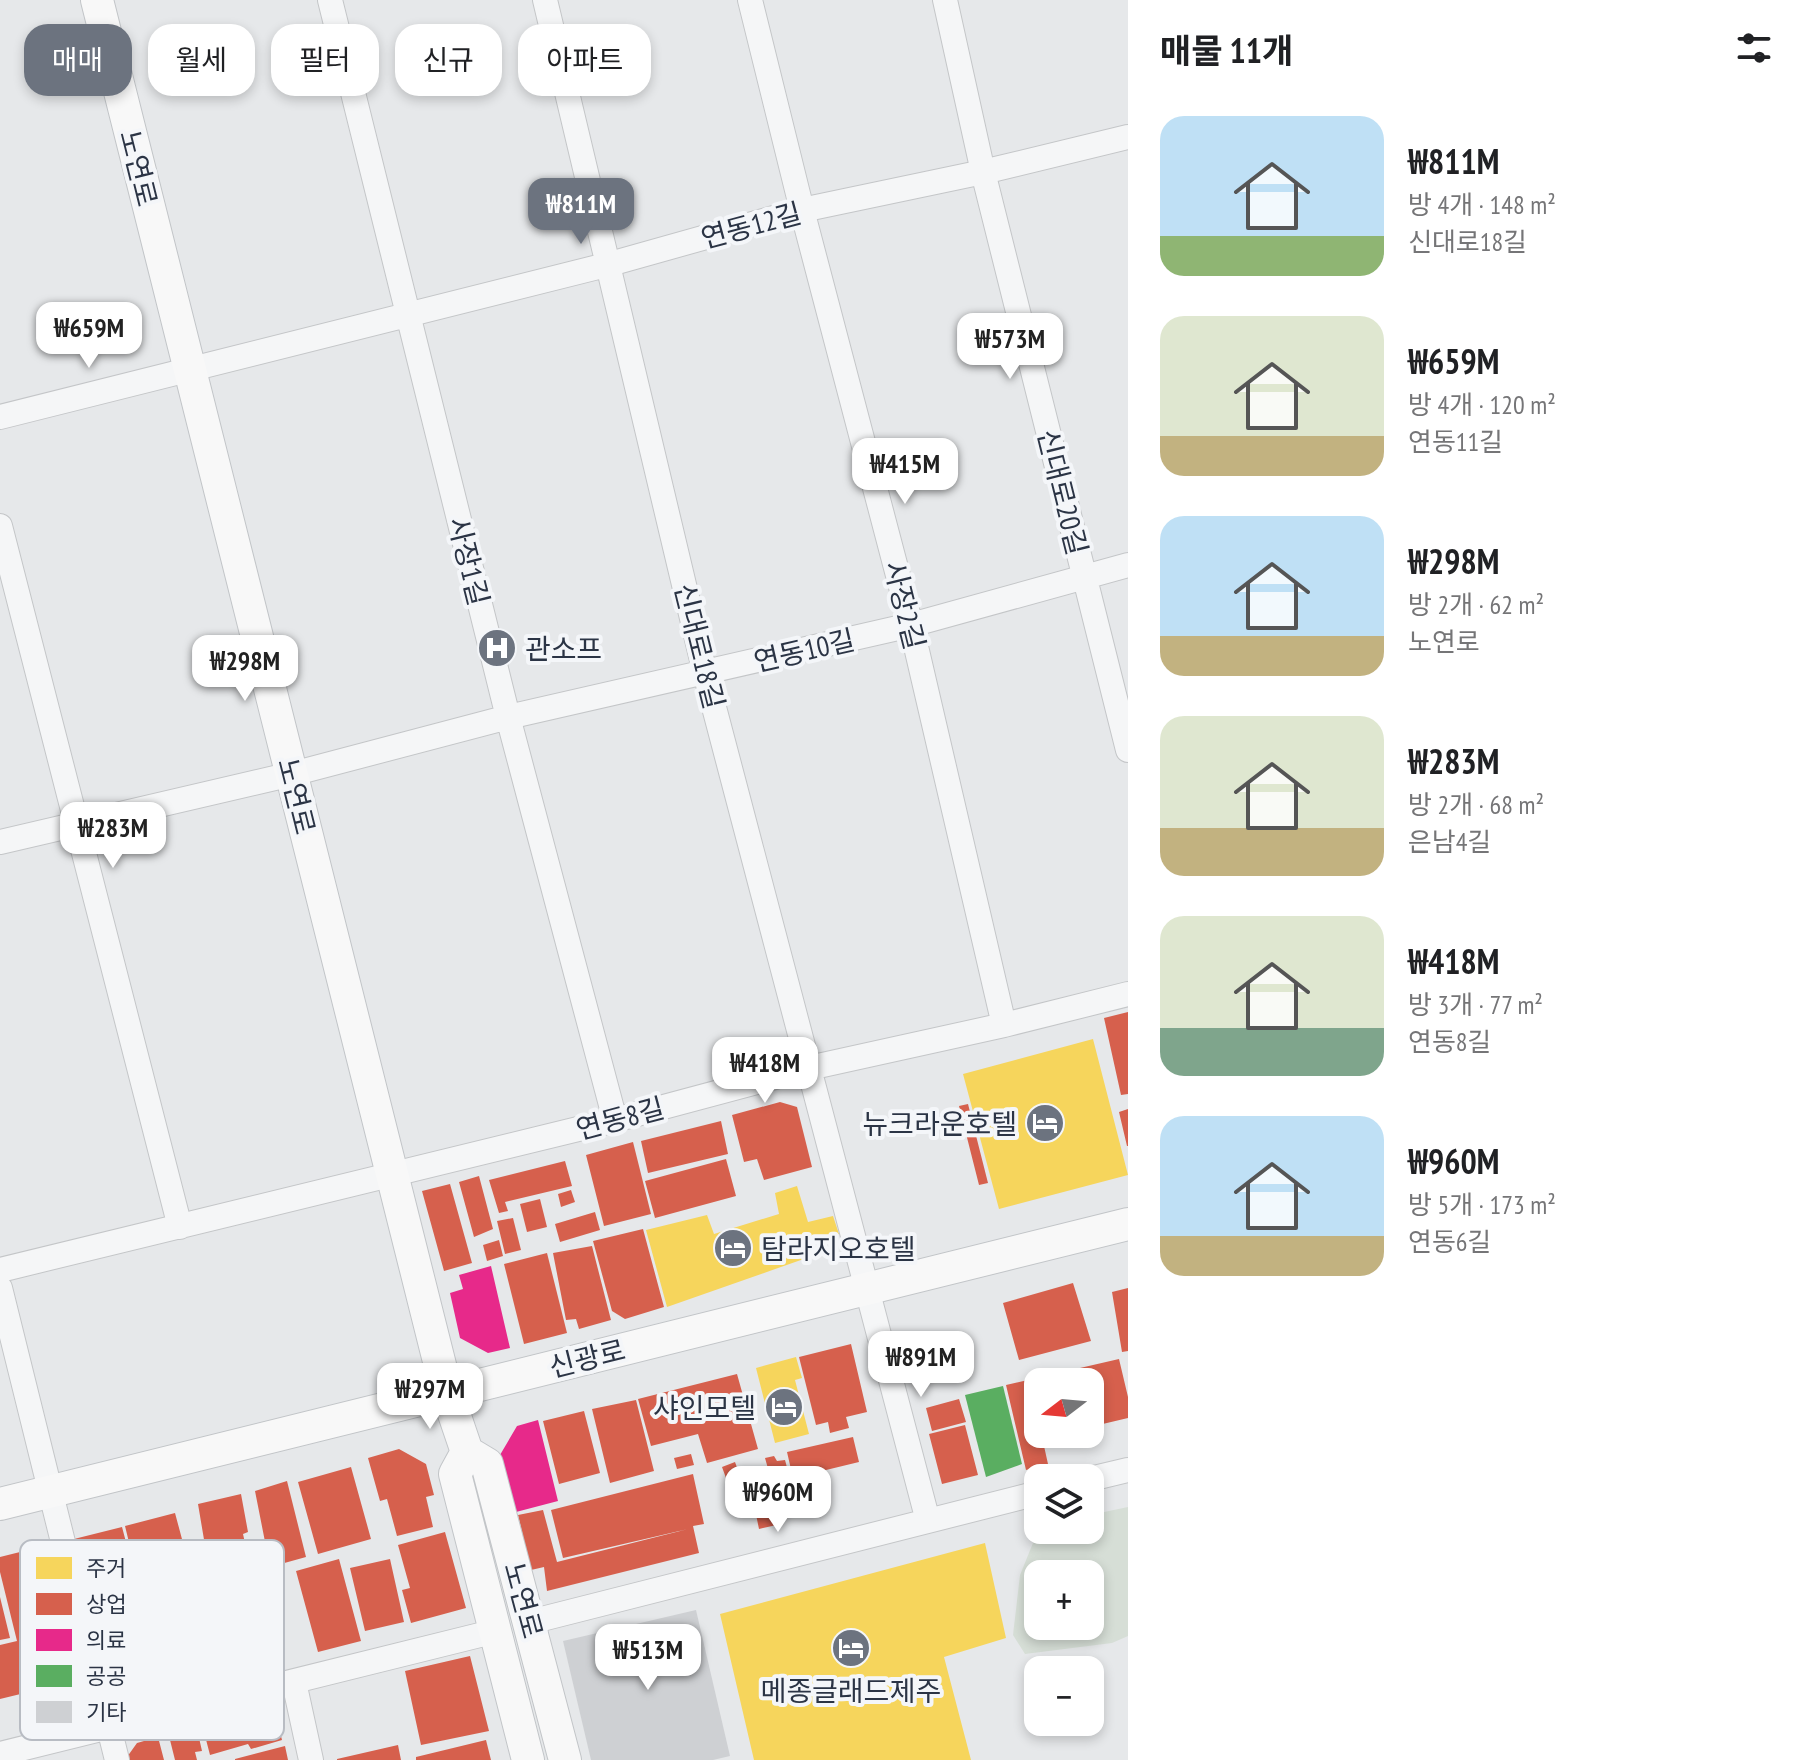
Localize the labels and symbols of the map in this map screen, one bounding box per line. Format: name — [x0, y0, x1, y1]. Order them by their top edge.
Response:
street label: 노연로 — [112, 126, 166, 210]
pin: ₩811M — [525, 178, 637, 246]
street label: 연동12길 — [697, 194, 805, 256]
pin: ₩659M — [33, 302, 145, 370]
pin: ₩573M — [954, 313, 1066, 381]
street label: 신대로20길 — [1030, 425, 1096, 559]
pin: ₩415M — [849, 438, 961, 506]
street label: 사장1길 — [440, 513, 498, 609]
street label: 사장2길 — [876, 557, 934, 653]
street label: 신대로18길 — [667, 579, 733, 713]
street label: 연동10길 — [750, 620, 858, 680]
hospital icon: 관소프 — [476, 627, 518, 669]
place label: 관소프 — [525, 630, 602, 667]
pin: ₩298M — [189, 635, 301, 703]
street label: 노연로 — [270, 754, 324, 838]
pin: ₩283M — [57, 802, 169, 870]
pin: ₩418M — [709, 1037, 821, 1105]
street label: 연동8길 — [572, 1088, 668, 1148]
hotel icon: 뉴크라운호텔 — [1024, 1102, 1066, 1144]
place label: 뉴크라운호텔 — [862, 1105, 1017, 1142]
hotel icon: 탐라지오호텔 — [712, 1227, 754, 1269]
place label: 탐라지오호텔 — [761, 1230, 916, 1267]
street label: 신광로 — [545, 1331, 629, 1385]
pin: ₩891M — [865, 1331, 977, 1399]
pin: ₩297M — [374, 1363, 486, 1431]
north arrow — [1024, 1368, 1104, 1448]
hotel icon: 샤인모텔 — [763, 1386, 805, 1428]
place label: 샤인모텔 — [653, 1389, 756, 1426]
pin: ₩960M — [722, 1466, 834, 1534]
legend — [20, 1540, 284, 1740]
text: 주거 — [86, 1554, 126, 1582]
street label: 노연로 — [496, 1558, 552, 1642]
text: 상업 — [86, 1590, 126, 1618]
pin: ₩513M — [592, 1624, 704, 1692]
text: 의료 — [86, 1626, 126, 1654]
hotel icon: 메종글래드제주 — [830, 1627, 872, 1669]
text: 공공 — [86, 1662, 126, 1690]
place label: 메종글래드제주 — [761, 1672, 941, 1709]
text: 기타 — [86, 1698, 126, 1726]

